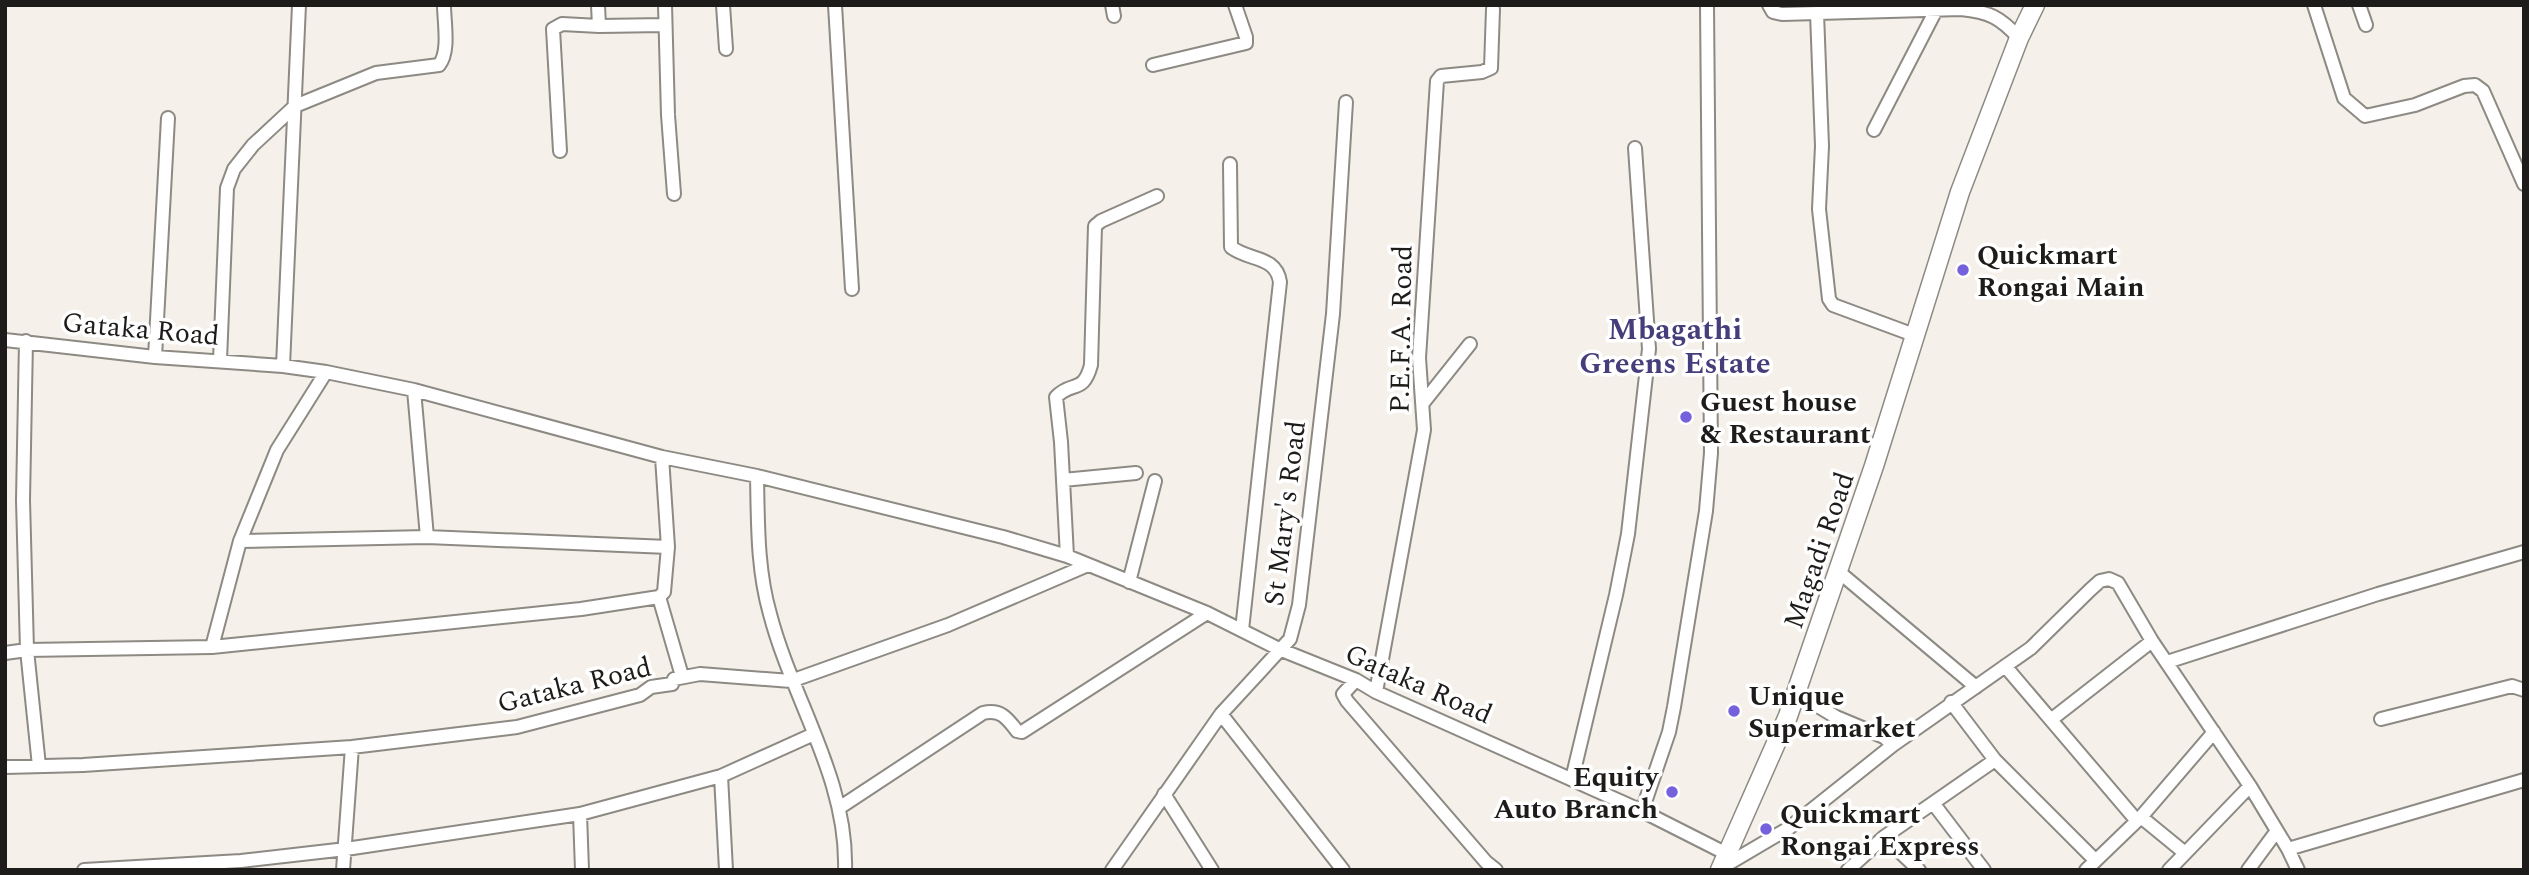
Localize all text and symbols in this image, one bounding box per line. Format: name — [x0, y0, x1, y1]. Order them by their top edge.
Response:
place label: Quickmart Rongai Main — [1977, 234, 2144, 309]
street label: P.E.F.A. Road — [1379, 245, 1424, 414]
marker: Quickmart Rongai Main — [1955, 262, 1971, 278]
street label: Gataka Road — [60, 301, 221, 358]
district label: Mbagathi Greens Estate — [1579, 307, 1771, 387]
place label: Guest house & Restaurant — [1700, 381, 1871, 456]
marker: Guest house & Restaurant — [1678, 409, 1694, 425]
street label: St Mary's Road — [1253, 418, 1318, 608]
street label: Magadi Road — [1772, 466, 1866, 635]
street label: Gataka Road — [1338, 633, 1499, 736]
street label: Gataka Road — [493, 646, 656, 725]
place label: Unique Supermarket — [1748, 675, 1916, 750]
marker: Unique Supermarket — [1726, 703, 1742, 719]
place label: Equity Auto Branch — [1493, 756, 1660, 831]
marker: Equity Auto Branch — [1664, 784, 1680, 800]
place label: Quickmart Rongai Express — [1780, 793, 1979, 868]
marker: Quickmart Rongai Express — [1758, 821, 1774, 837]

